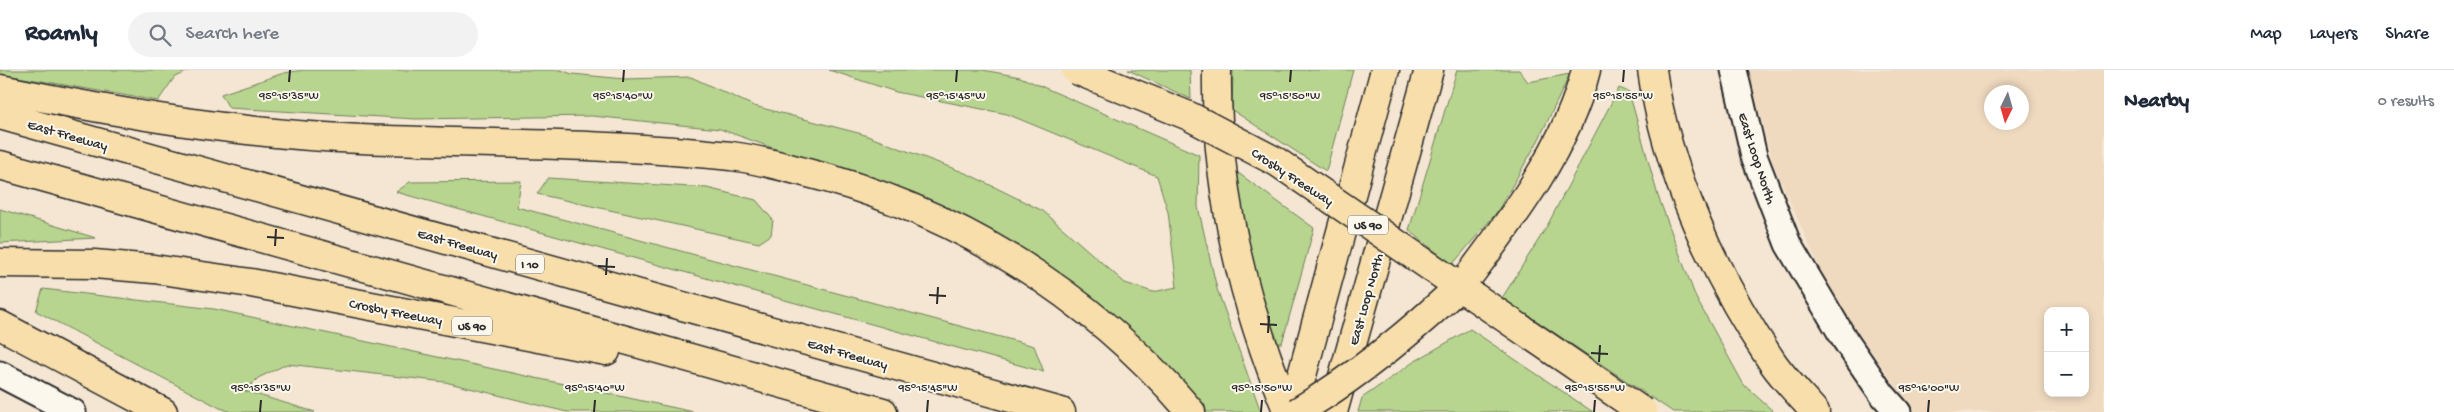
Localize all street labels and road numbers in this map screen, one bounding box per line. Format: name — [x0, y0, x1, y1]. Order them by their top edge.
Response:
street label: East Loop North — [1733, 111, 1779, 207]
street label: East Freeway — [25, 117, 110, 156]
street label: Crosby Freeway — [1247, 145, 1336, 211]
road number: US 90 — [1348, 216, 1388, 234]
street label: East Freeway — [415, 226, 500, 265]
street label: East Loop North — [1346, 251, 1389, 348]
road number: I 10 — [516, 254, 544, 273]
street label: Crosby Freeway — [347, 296, 444, 331]
road number: US 90 — [452, 317, 492, 336]
street label: East Freeway — [805, 336, 890, 375]

